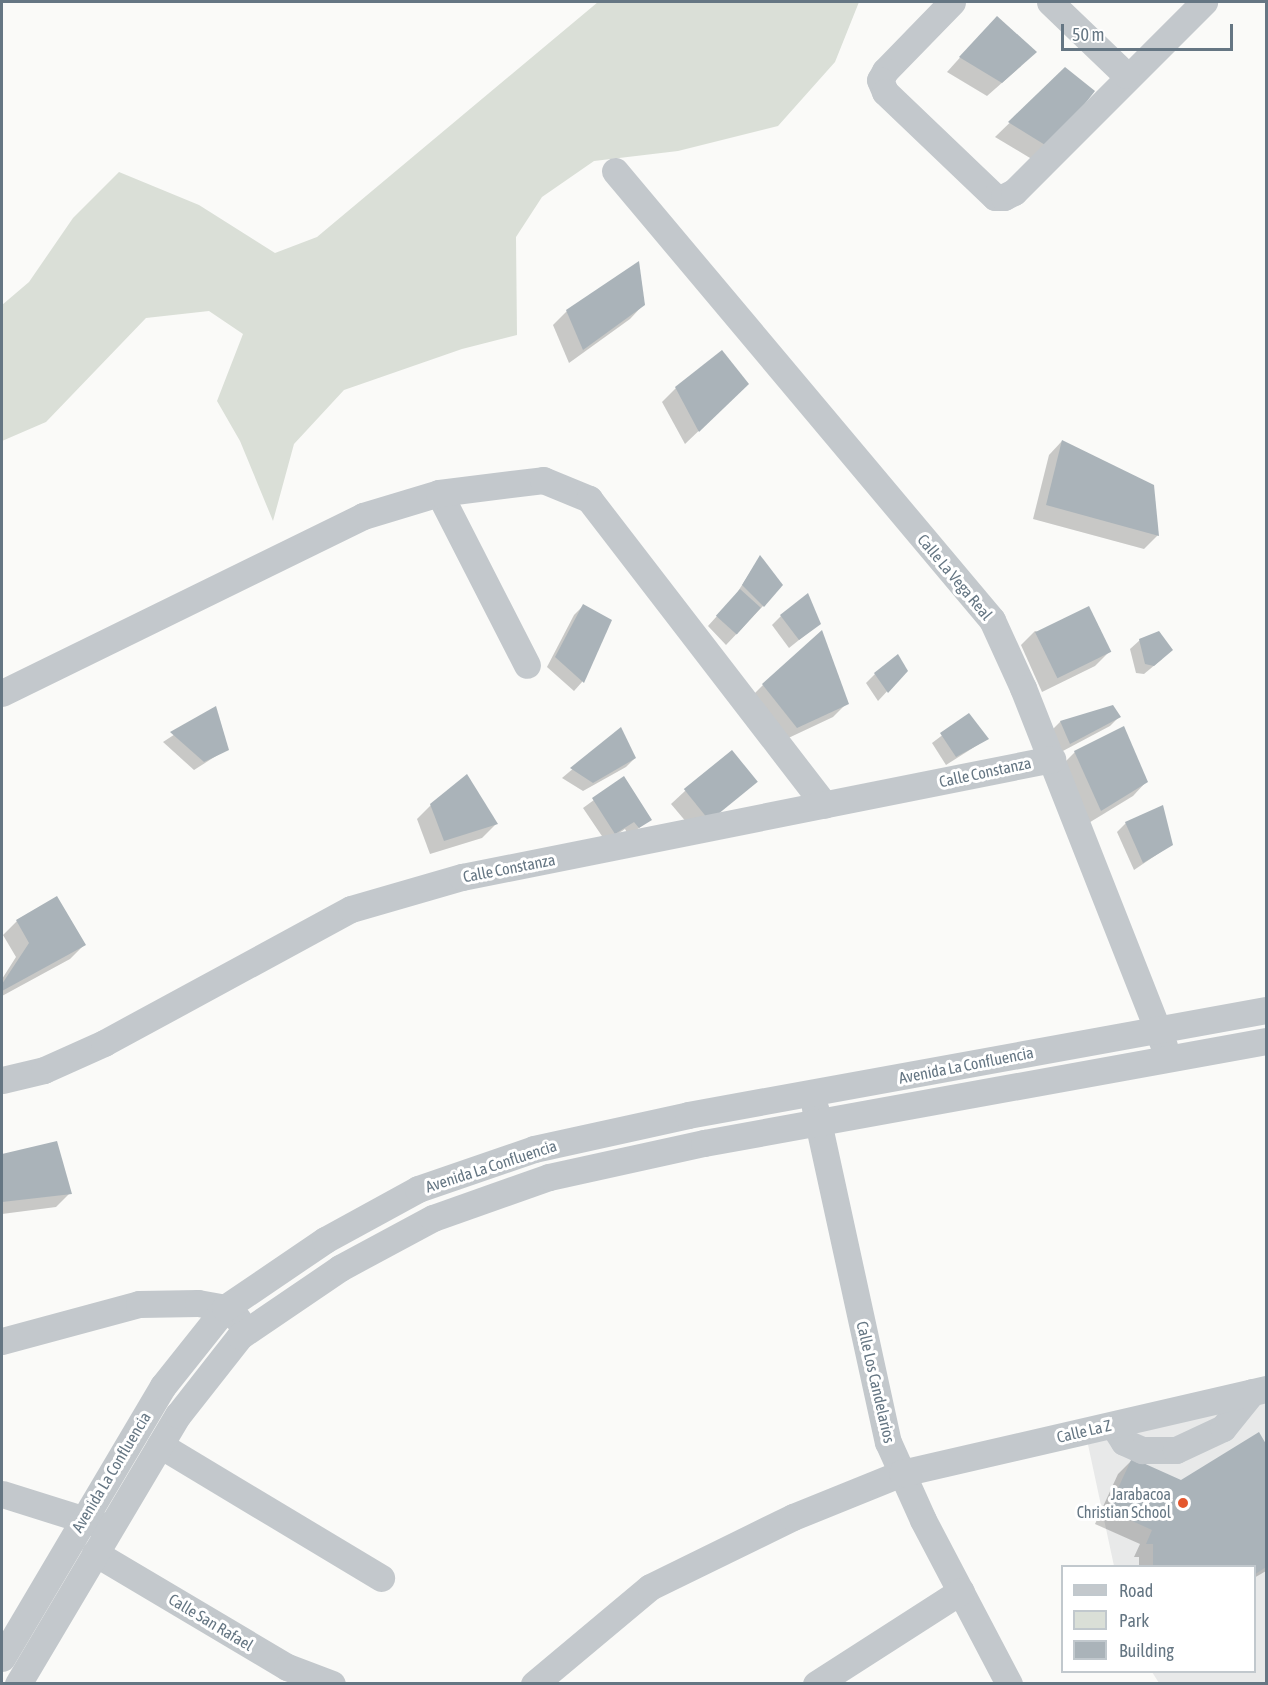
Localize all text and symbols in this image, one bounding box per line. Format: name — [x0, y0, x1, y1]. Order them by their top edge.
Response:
scale bar — [1064, 12, 1236, 50]
text: 50 m — [1072, 24, 1104, 45]
street label: Calle La Vega Real — [914, 530, 996, 624]
street label: Calle Constanza — [937, 753, 1033, 791]
street label: Calle Constanza — [461, 850, 557, 886]
street label: Avenida La Confluencia — [897, 1043, 1035, 1087]
street label: Avenida La Confluencia — [423, 1136, 559, 1196]
street label: Calle Los Candelarios — [853, 1319, 899, 1445]
street label: Avenida La Confluencia — [68, 1408, 154, 1536]
street label: Calle La Z — [1055, 1415, 1113, 1447]
place label: Jarabacoa Christian School — [1077, 1484, 1171, 1522]
marker: Jarabacoa Christian School — [1176, 1496, 1190, 1510]
legend — [1061, 1565, 1256, 1673]
text: Road — [1119, 1580, 1153, 1601]
street label: Calle San Rafael — [165, 1589, 257, 1655]
text: Park — [1119, 1610, 1149, 1631]
text: Building — [1119, 1640, 1174, 1661]

